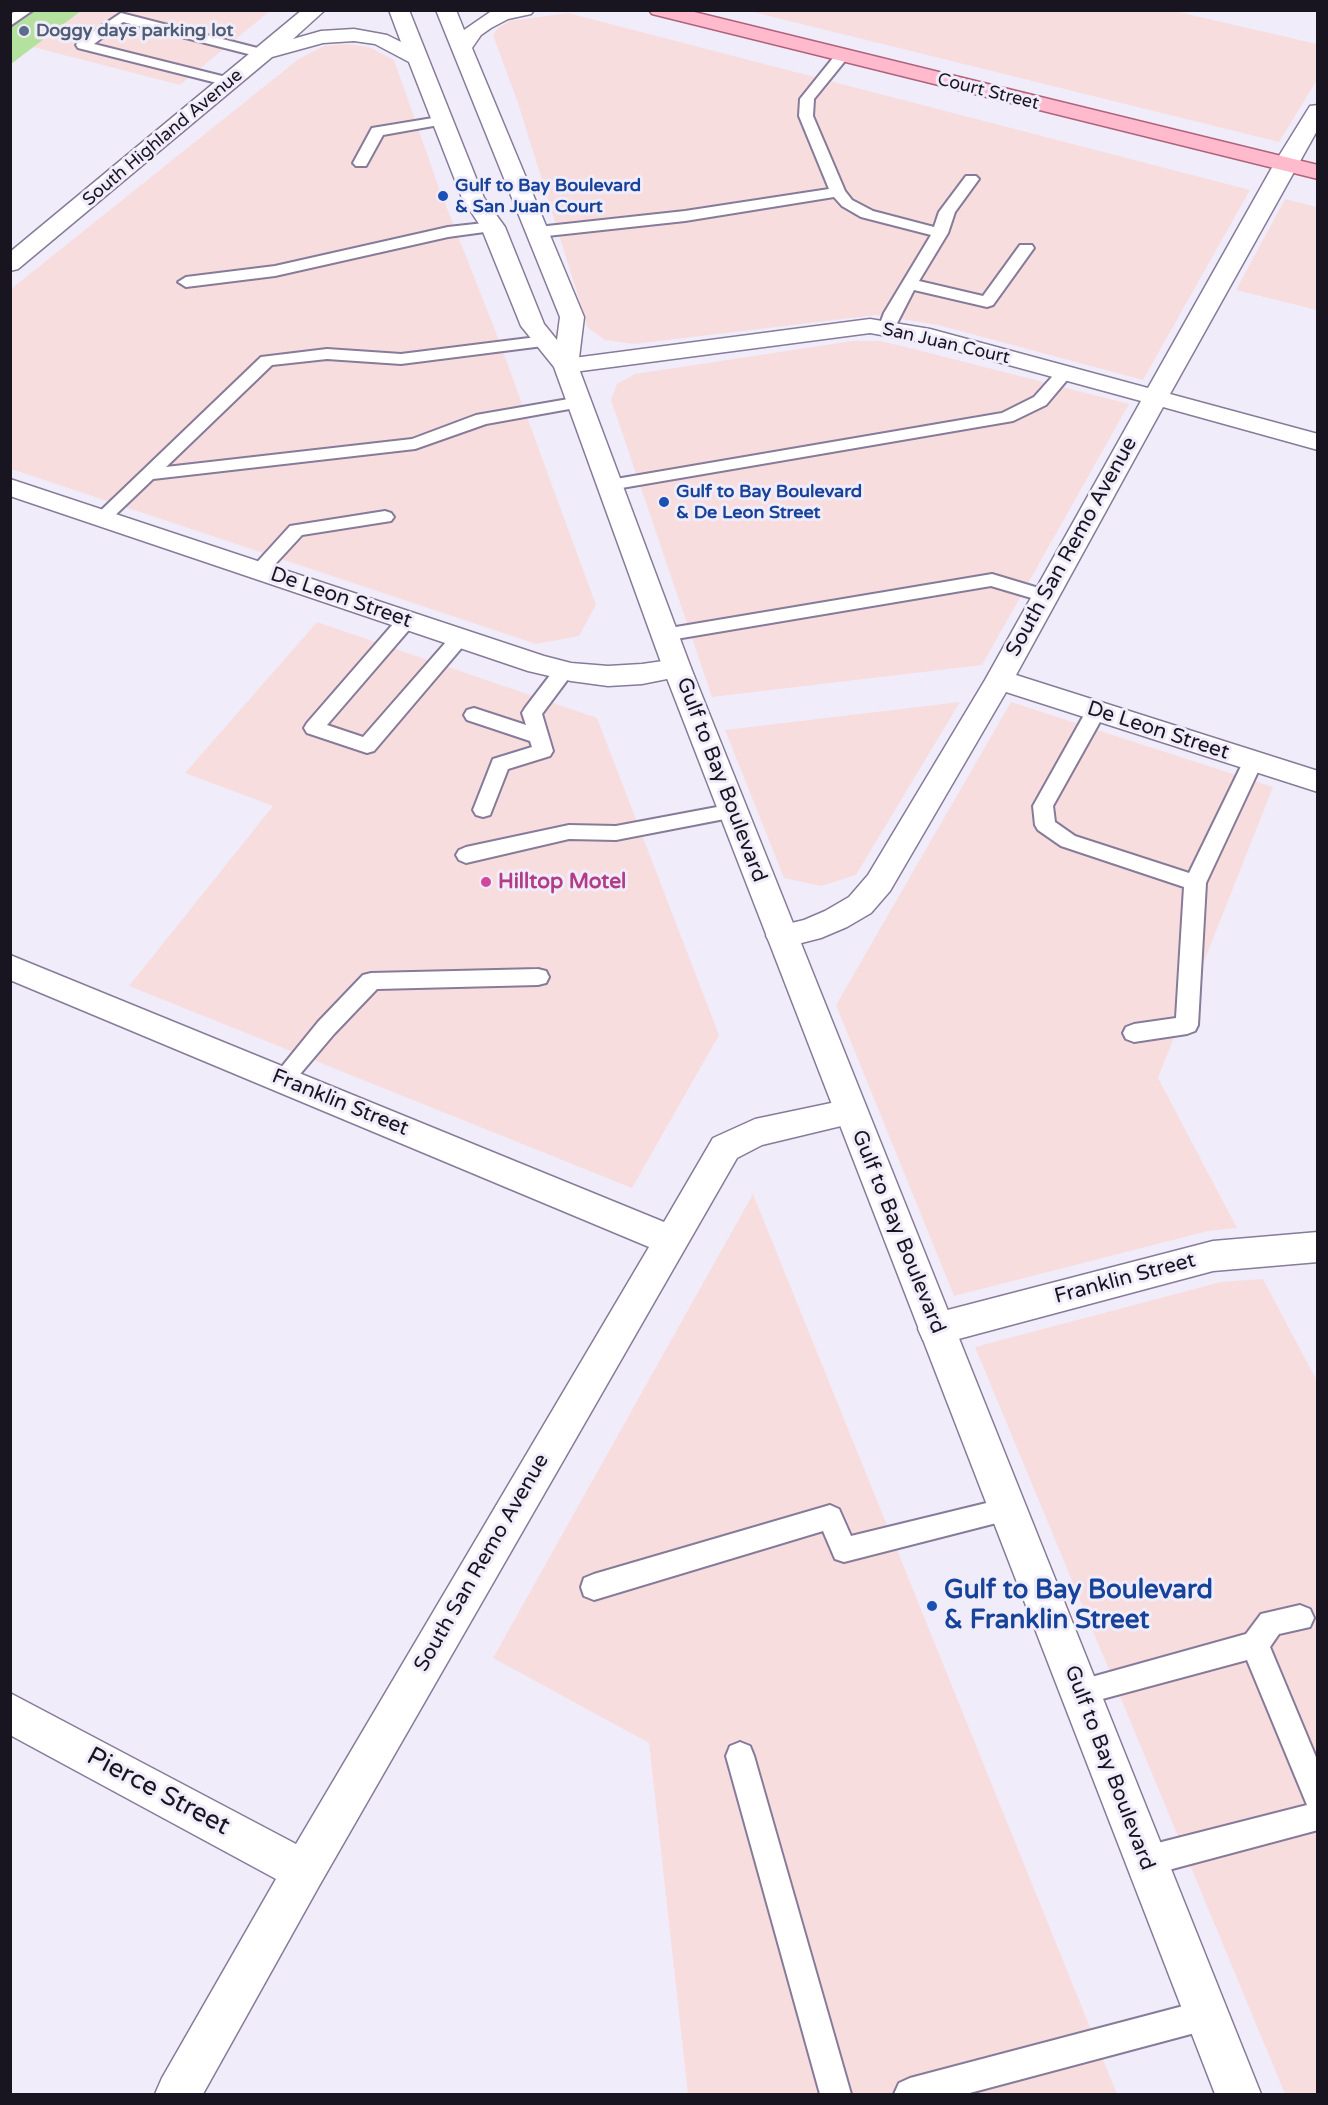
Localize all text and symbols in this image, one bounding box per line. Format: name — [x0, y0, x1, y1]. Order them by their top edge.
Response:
place label: Doggy days parking lot — [36, 20, 233, 42]
marker: Doggy days parking lot — [17, 24, 31, 38]
street label: South Highland Avenue — [79, 65, 247, 211]
street label: Court Street — [935, 69, 1041, 115]
place label: Gulf to Bay Boulevard & San Juan Court — [455, 175, 641, 218]
marker: Gulf to Bay Boulevard & San Juan Court — [436, 189, 450, 203]
street label: San Juan Court — [880, 319, 1012, 369]
street label: South San Remo Avenue — [1001, 433, 1143, 661]
place label: Gulf to Bay Boulevard & De Leon Street — [676, 481, 862, 524]
marker: Gulf to Bay Boulevard & De Leon Street — [657, 495, 671, 509]
street label: De Leon Street — [267, 562, 415, 634]
street label: Gulf to Bay Boulevard — [670, 674, 772, 886]
street label: De Leon Street — [1084, 696, 1232, 766]
place label: Hilltop Motel — [498, 869, 626, 895]
marker: Hilltop Motel — [479, 875, 493, 889]
street label: Franklin Street — [268, 1064, 412, 1142]
street label: Gulf to Bay Boulevard — [846, 1127, 950, 1337]
street label: Franklin Street — [1052, 1248, 1198, 1310]
street label: South San Remo Avenue — [409, 1450, 555, 1676]
place label: Gulf to Bay Boulevard & Franklin Street — [944, 1575, 1213, 1636]
marker: Gulf to Bay Boulevard & Franklin Street — [925, 1599, 939, 1613]
street label: Gulf to Bay Boulevard — [1058, 1662, 1160, 1874]
street label: Pierce Street — [81, 1741, 235, 1843]

